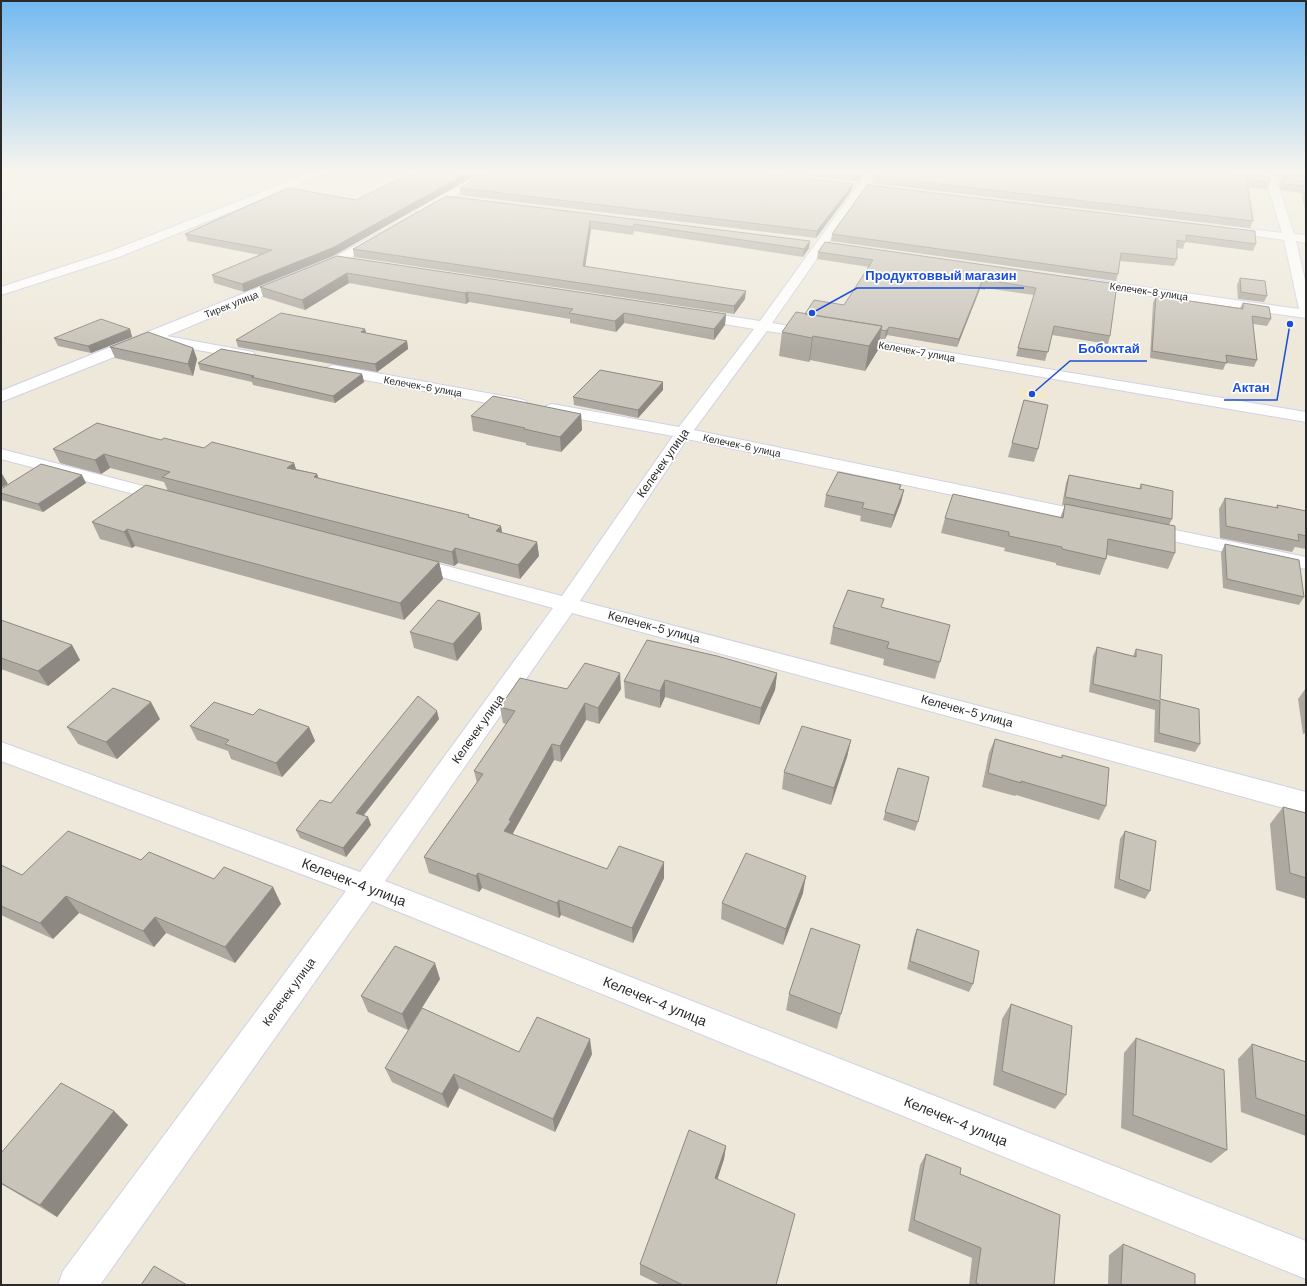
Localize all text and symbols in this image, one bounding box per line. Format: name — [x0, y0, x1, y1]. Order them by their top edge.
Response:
callout: Продуктоввый магазин — [857, 263, 1024, 288]
text: Продуктоввый магазин — [865, 267, 1017, 284]
street label: Келечек-8 улица — [1109, 280, 1189, 303]
street label: Тирек улица — [202, 288, 260, 321]
callout: Бобоктай — [1070, 336, 1147, 361]
street label: Келечек-7 улица — [878, 338, 957, 365]
text: Бобоктай — [1078, 340, 1140, 357]
street label: Келечек-6 улица — [383, 373, 463, 400]
callout: Актан — [1224, 375, 1277, 400]
text: Актан — [1232, 379, 1270, 396]
street label: Келечек улица — [633, 425, 693, 501]
street label: Келечек-6 улица — [702, 431, 782, 460]
street label: Келечек-5 улица — [606, 607, 702, 647]
street label: Келечек улица — [448, 691, 508, 767]
street label: Келечек-5 улица — [919, 691, 1015, 731]
street label: Келечек-4 улица — [299, 854, 409, 910]
street label: Келечек улица — [259, 954, 319, 1029]
street label: Келечек-4 улица — [600, 972, 710, 1030]
street label: Келечек-4 улица — [901, 1092, 1011, 1150]

